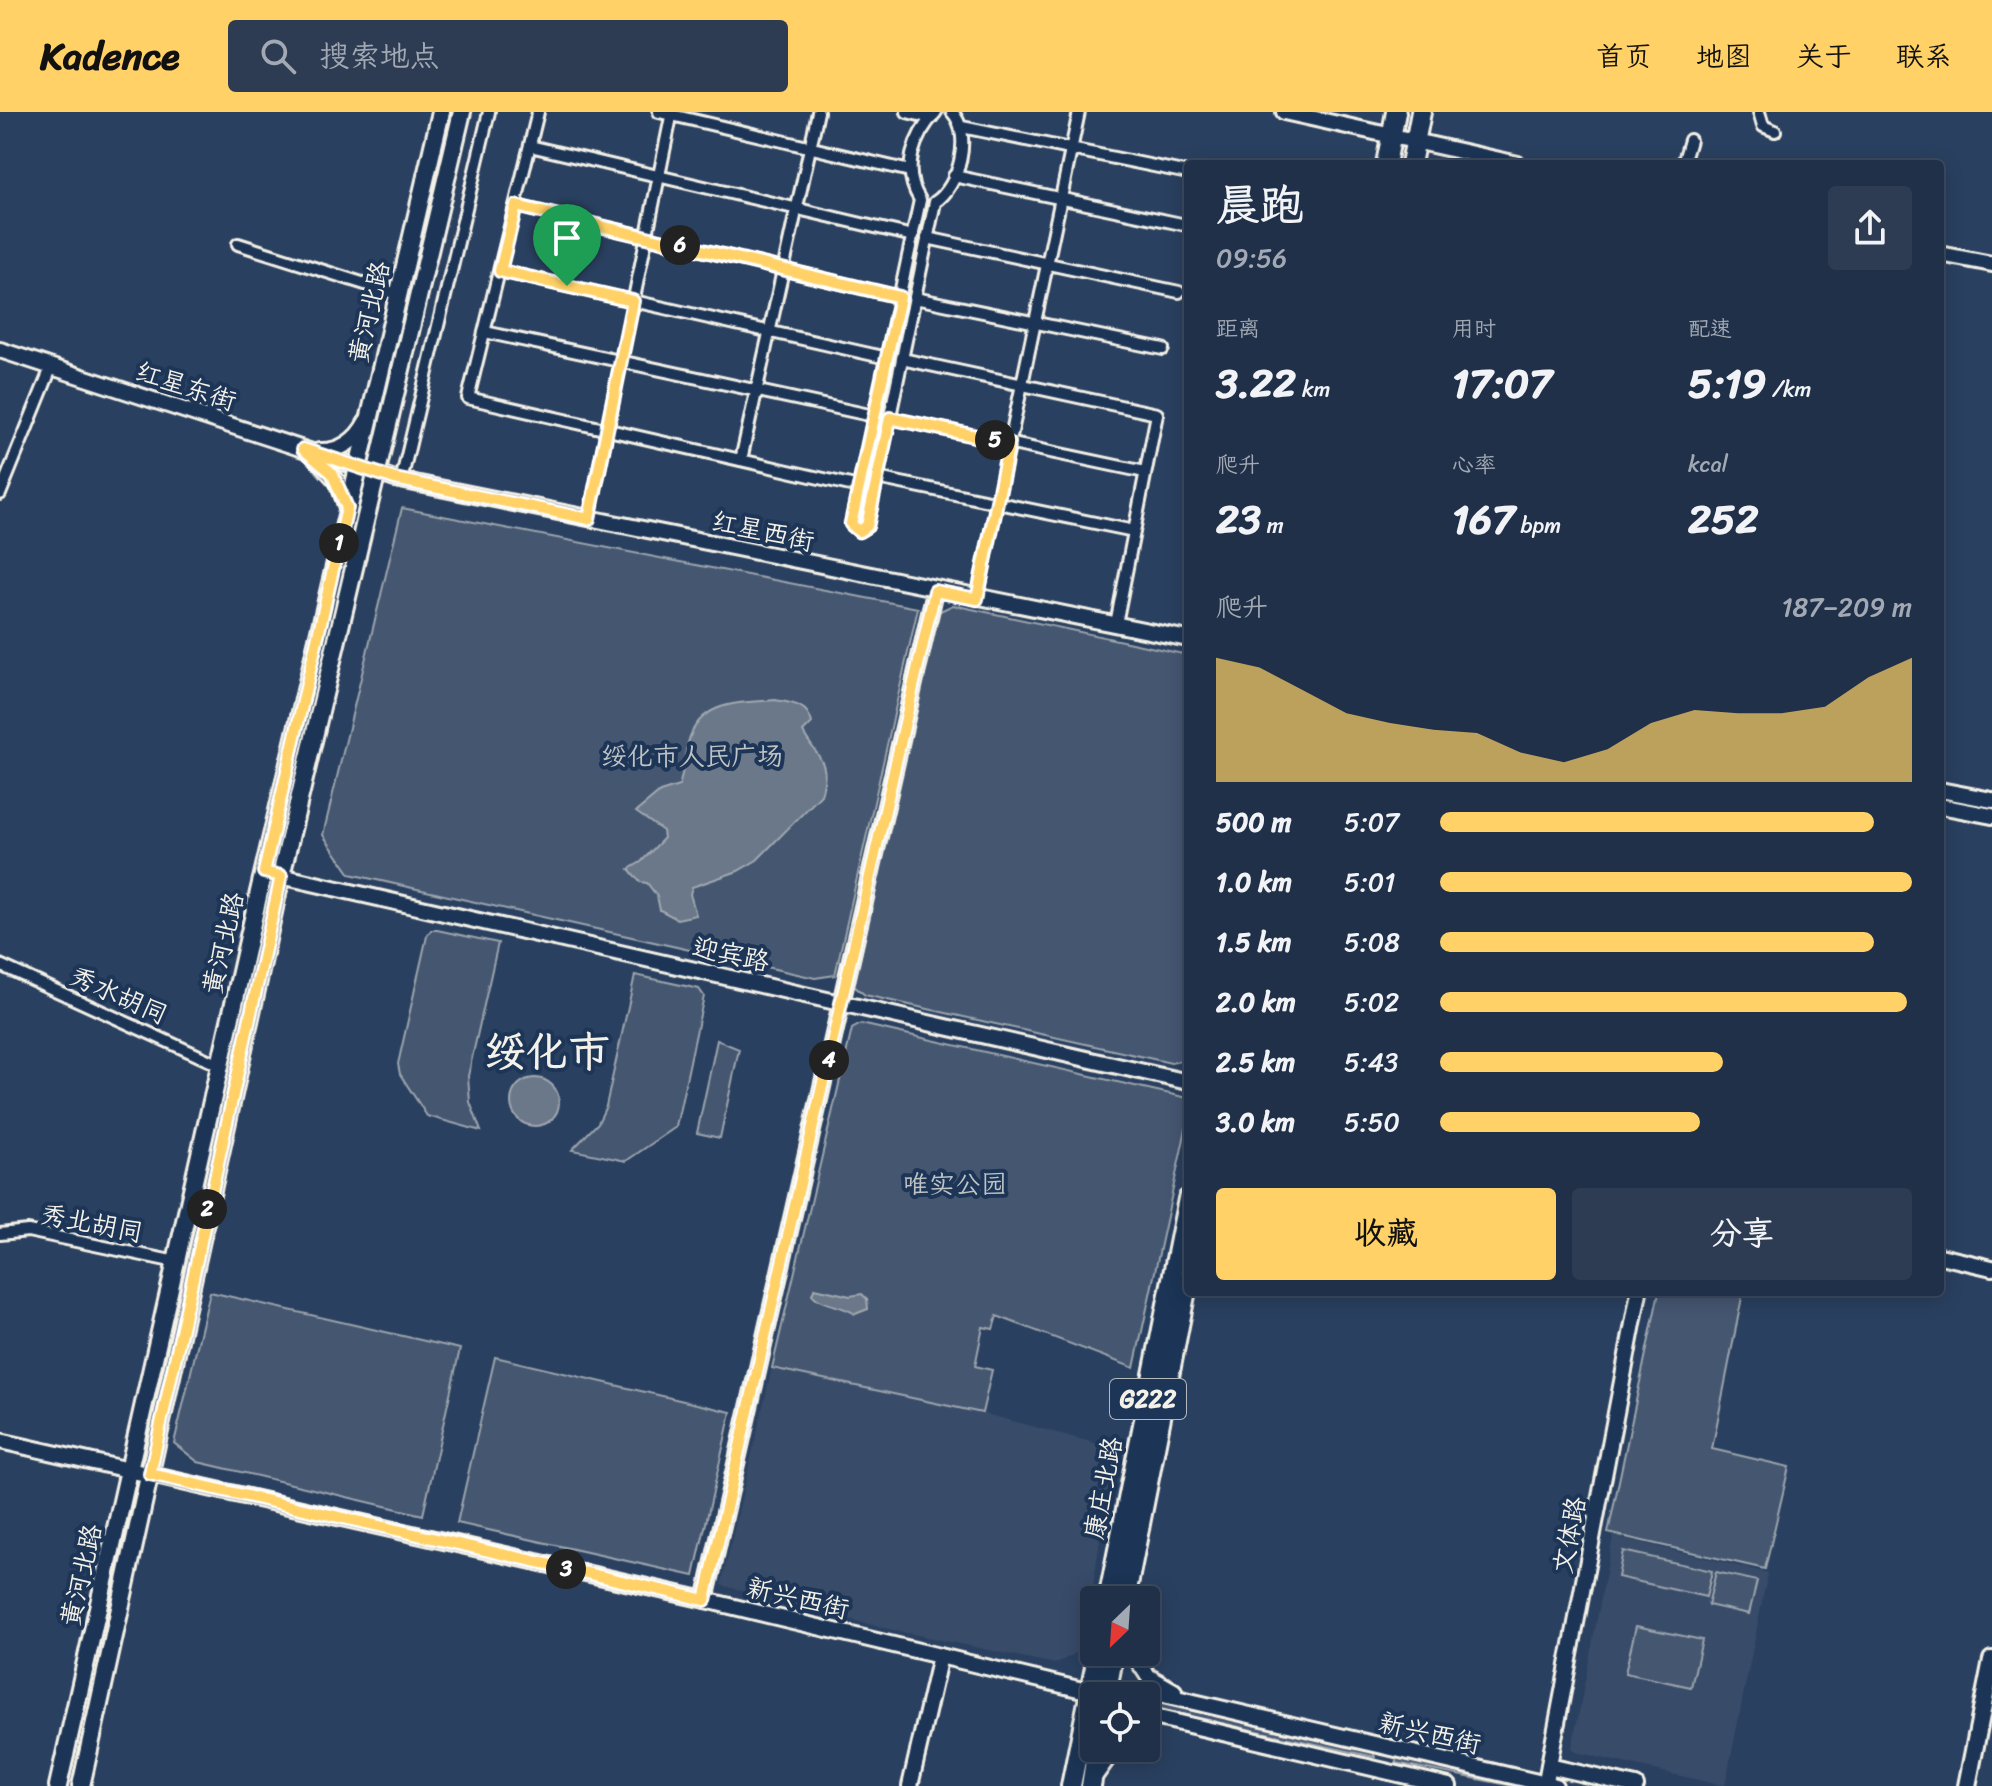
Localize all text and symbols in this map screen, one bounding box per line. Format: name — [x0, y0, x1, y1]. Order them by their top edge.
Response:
search box — [228, 20, 788, 92]
text: Kadence — [40, 23, 180, 90]
text: 搜索地点 — [320, 29, 440, 83]
text: 首页 — [1596, 32, 1652, 81]
text: 地图 — [1696, 32, 1752, 81]
text: 关于 — [1796, 32, 1852, 81]
text: 联系 — [1896, 32, 1952, 81]
icon: search — [256, 34, 300, 78]
text: 晨跑 — [1216, 166, 1304, 244]
button: share — [1828, 186, 1912, 270]
pin — [533, 204, 601, 286]
icon: arrive — [545, 216, 589, 260]
pin: 6 — [660, 225, 700, 265]
text: 6 — [674, 225, 686, 264]
text: 09:56 — [1216, 235, 1287, 281]
street label: 黄河北路 — [335, 256, 403, 368]
text: 距离 — [1216, 309, 1260, 348]
text: 用时 — [1452, 309, 1496, 348]
text: 配速 — [1688, 309, 1732, 348]
street label: 红星东街 — [129, 348, 243, 424]
text: 3.22 — [1216, 348, 1296, 419]
text: 17:07 — [1452, 348, 1552, 419]
text: 5:19 — [1688, 348, 1766, 419]
text: km — [1296, 370, 1331, 409]
text: /km — [1766, 370, 1811, 409]
pin: 5 — [975, 420, 1015, 460]
text: 5 — [988, 420, 1002, 459]
text: 爬升 — [1216, 445, 1260, 484]
text: 心率 — [1452, 445, 1496, 484]
text: kcal — [1688, 445, 1728, 484]
text: 23 — [1216, 484, 1261, 555]
text: 167 — [1452, 484, 1515, 555]
text: 252 — [1688, 484, 1759, 555]
street label: 红星西街 — [707, 498, 819, 564]
text: m — [1261, 506, 1284, 545]
text: bpm — [1515, 506, 1561, 545]
pin: 1 — [319, 523, 359, 563]
text: 1 — [334, 523, 344, 562]
text: 爬升 — [1216, 584, 1268, 630]
text: 187–209 m — [1781, 584, 1912, 630]
park label: 绥化市人民广场 — [601, 733, 783, 779]
text: 500 m — [1216, 799, 1291, 845]
text: 5:07 — [1344, 799, 1399, 845]
text: 1.0 km — [1216, 859, 1292, 905]
text: 5:01 — [1344, 859, 1395, 905]
street label: 黄河北路 — [189, 887, 257, 999]
text: 1.5 km — [1216, 919, 1291, 965]
text: 5:08 — [1344, 919, 1400, 965]
street label: 迎宾路 — [688, 923, 774, 985]
street label: 秀水胡同 — [62, 953, 176, 1037]
text: 2.0 km — [1216, 979, 1296, 1025]
text: 5:02 — [1344, 979, 1399, 1025]
district label: 绥化市 — [484, 1015, 610, 1089]
text: 2.5 km — [1216, 1039, 1295, 1085]
text: 5:43 — [1344, 1039, 1398, 1085]
pin: 4 — [809, 1040, 849, 1080]
text: 4 — [822, 1040, 836, 1079]
text: 3.0 km — [1216, 1099, 1295, 1145]
text: 5:50 — [1344, 1099, 1400, 1145]
park label: 唯实公园 — [903, 1161, 1007, 1207]
button: 收藏 — [1216, 1188, 1556, 1280]
button: 分享 — [1572, 1188, 1912, 1280]
pin: 2 — [187, 1189, 227, 1229]
text: 2 — [201, 1189, 213, 1228]
street label: 秀北胡同 — [37, 1190, 147, 1256]
road number: G222 — [1110, 1379, 1186, 1419]
street label: 康庄北路 — [1070, 1433, 1136, 1543]
street label: 文体路 — [1539, 1492, 1599, 1578]
street label: 黄河北路 — [47, 1519, 115, 1631]
pin: 3 — [546, 1549, 586, 1589]
text: 3 — [560, 1549, 572, 1588]
street label: 新兴西街 — [742, 1564, 854, 1632]
north arrow — [1080, 1586, 1160, 1666]
map controls — [1080, 1586, 1160, 1762]
button: locate — [1080, 1682, 1160, 1762]
street label: 新兴西街 — [1374, 1699, 1486, 1767]

